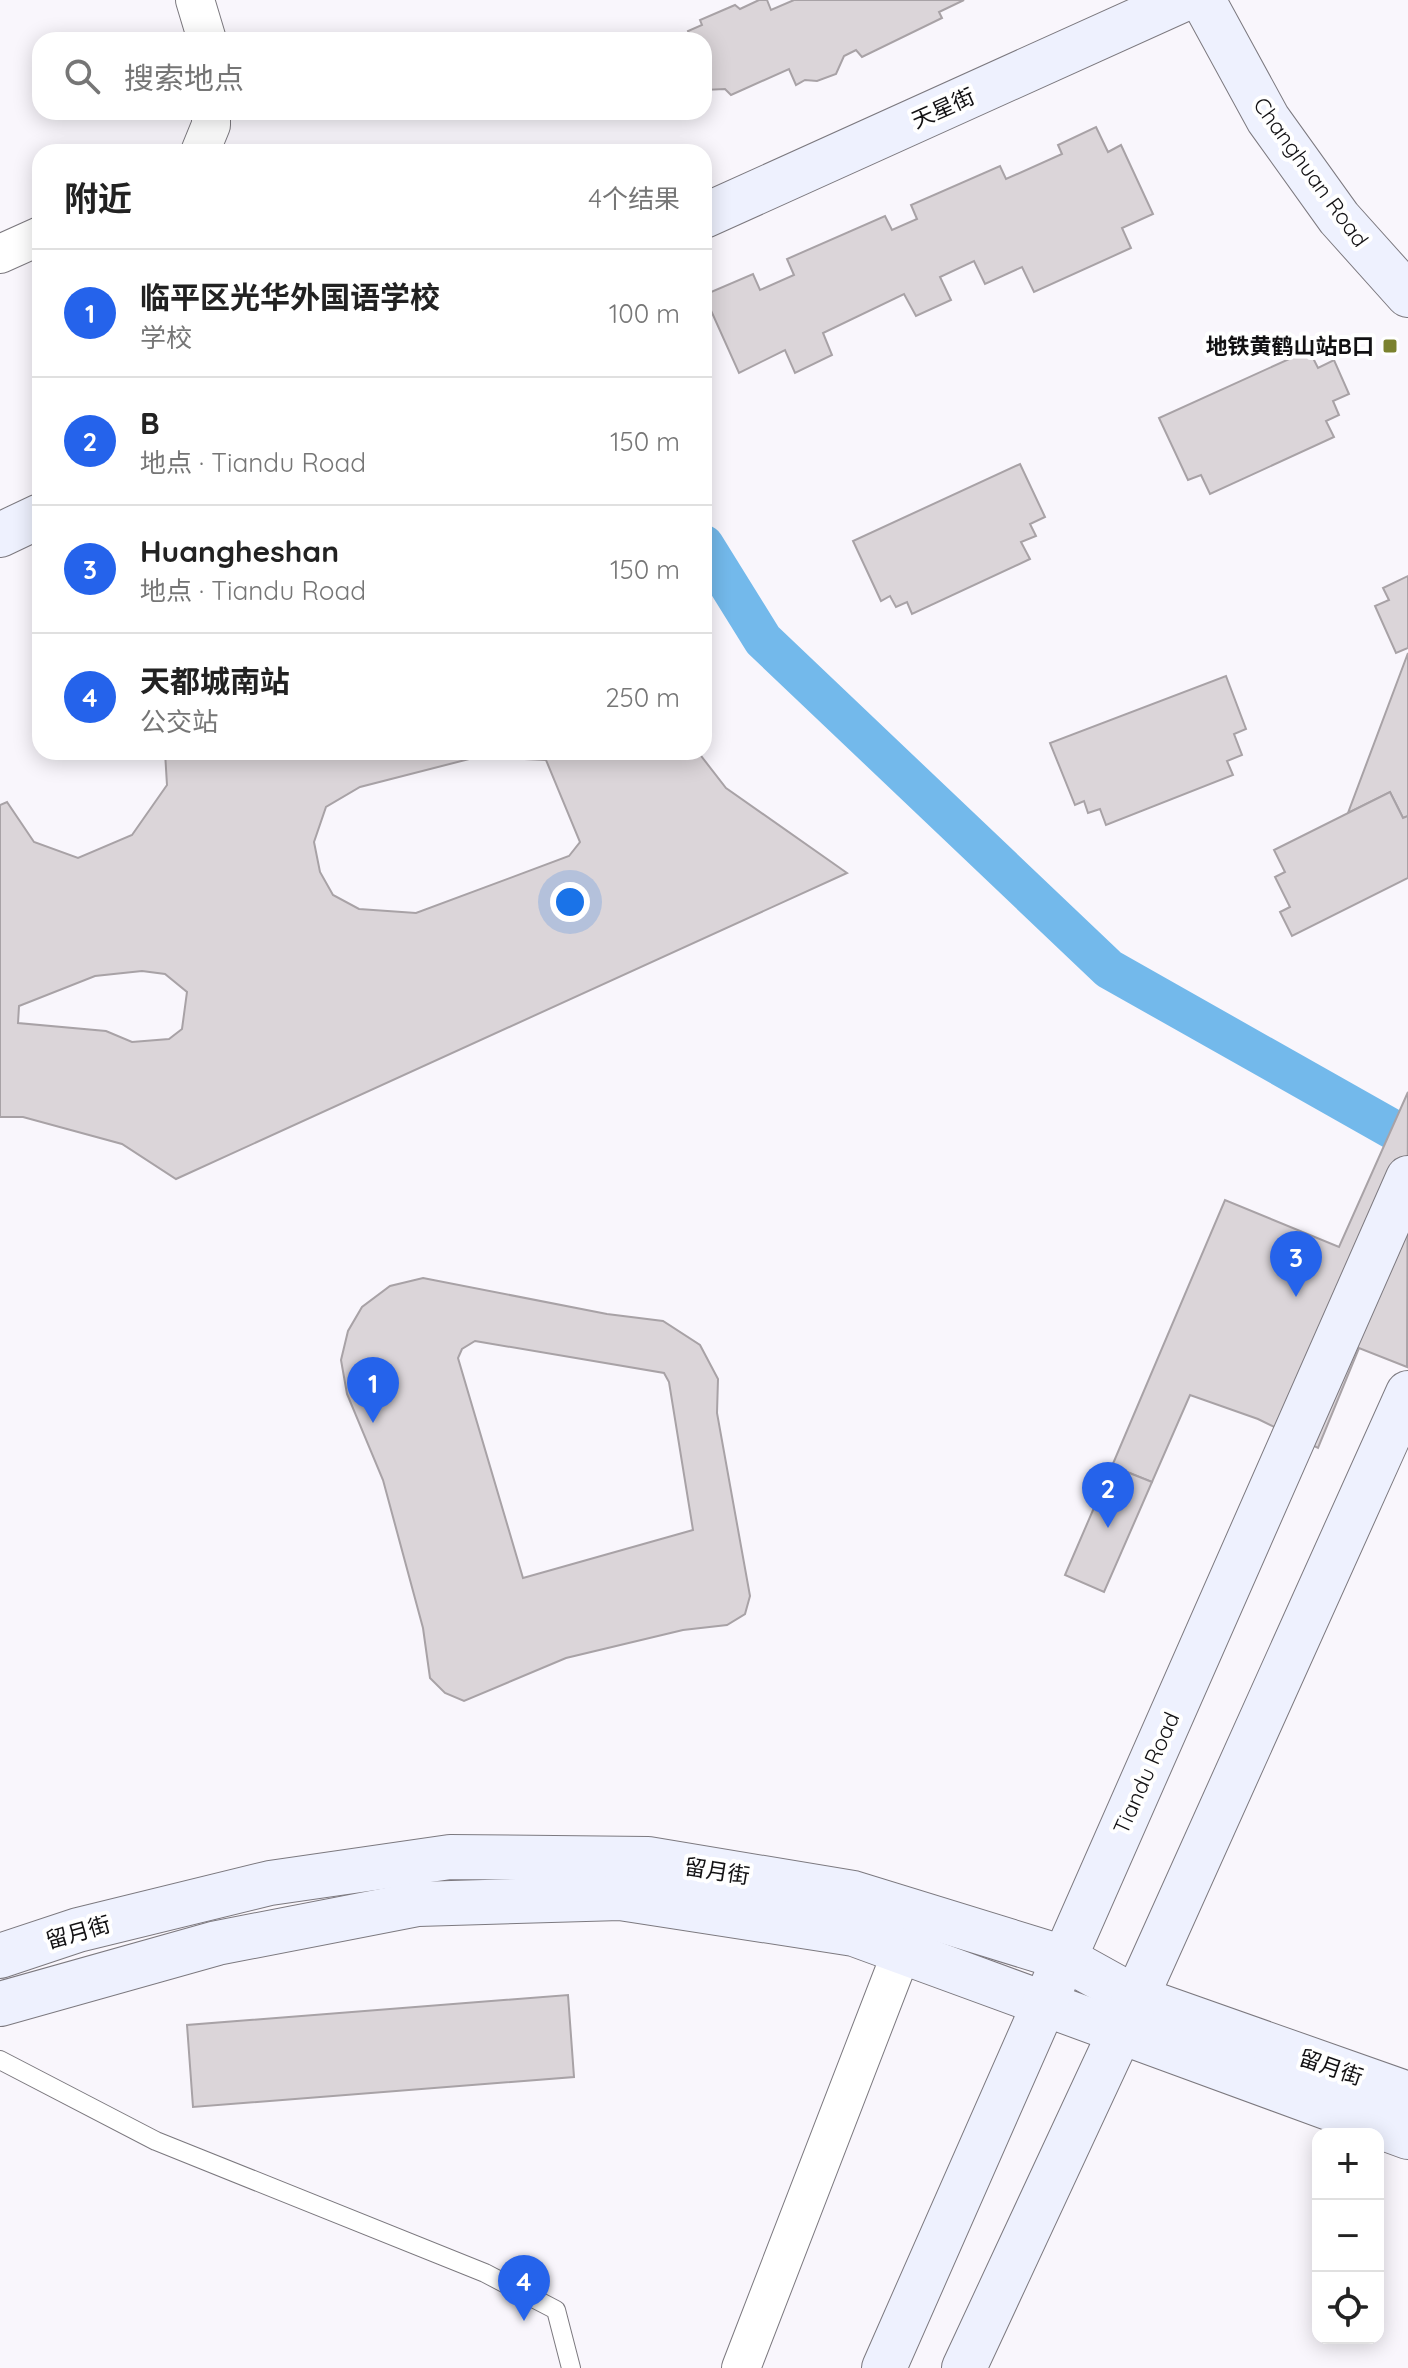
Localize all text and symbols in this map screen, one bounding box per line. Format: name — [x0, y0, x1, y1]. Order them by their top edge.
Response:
search box — [32, 32, 712, 120]
icon: search — [60, 54, 104, 98]
text: 搜索地点 — [124, 59, 244, 97]
street label: 天星街 — [907, 82, 979, 134]
street label: Changhuan Road — [1247, 92, 1375, 252]
text: 附近 — [64, 177, 132, 220]
text: 4个结果 — [588, 182, 680, 215]
text: 临平区光华外国语学校 — [140, 278, 440, 316]
text: 1 — [85, 297, 95, 330]
text: 100 m — [609, 297, 680, 330]
text: 学校 — [140, 321, 192, 354]
place label: 地铁黄鹤山站B口 — [1206, 332, 1374, 360]
marker: 地铁黄鹤山站B口 — [1381, 337, 1399, 355]
text: B — [140, 404, 160, 442]
text: 2 — [83, 425, 97, 458]
text: 150 m — [610, 425, 680, 458]
text: 地点 · Tiandu Road — [140, 446, 366, 479]
text: Huangheshan — [140, 532, 339, 570]
text: 3 — [83, 553, 97, 586]
text: 150 m — [610, 553, 680, 586]
text: 地点 · Tiandu Road — [140, 574, 366, 607]
text: 天都城南站 — [140, 662, 290, 700]
text: 4 — [82, 681, 98, 714]
text: 250 m — [605, 681, 680, 714]
text: 公交站 — [140, 705, 218, 738]
your location — [550, 882, 590, 922]
pin: 3 — [1270, 1231, 1322, 1297]
pin: 1 — [347, 1357, 399, 1423]
pin: 2 — [1082, 1462, 1134, 1528]
street label: Tiandu Road — [1107, 1708, 1185, 1838]
street label: 留月街 — [682, 1852, 752, 1890]
street label: 留月街 — [42, 1909, 114, 1955]
street label: 留月街 — [1295, 2043, 1367, 2091]
map controls — [1312, 2128, 1384, 2344]
button: + — [1312, 2128, 1384, 2200]
button: − — [1312, 2200, 1384, 2272]
pin: 4 — [498, 2255, 550, 2321]
button: locate — [1312, 2272, 1384, 2344]

